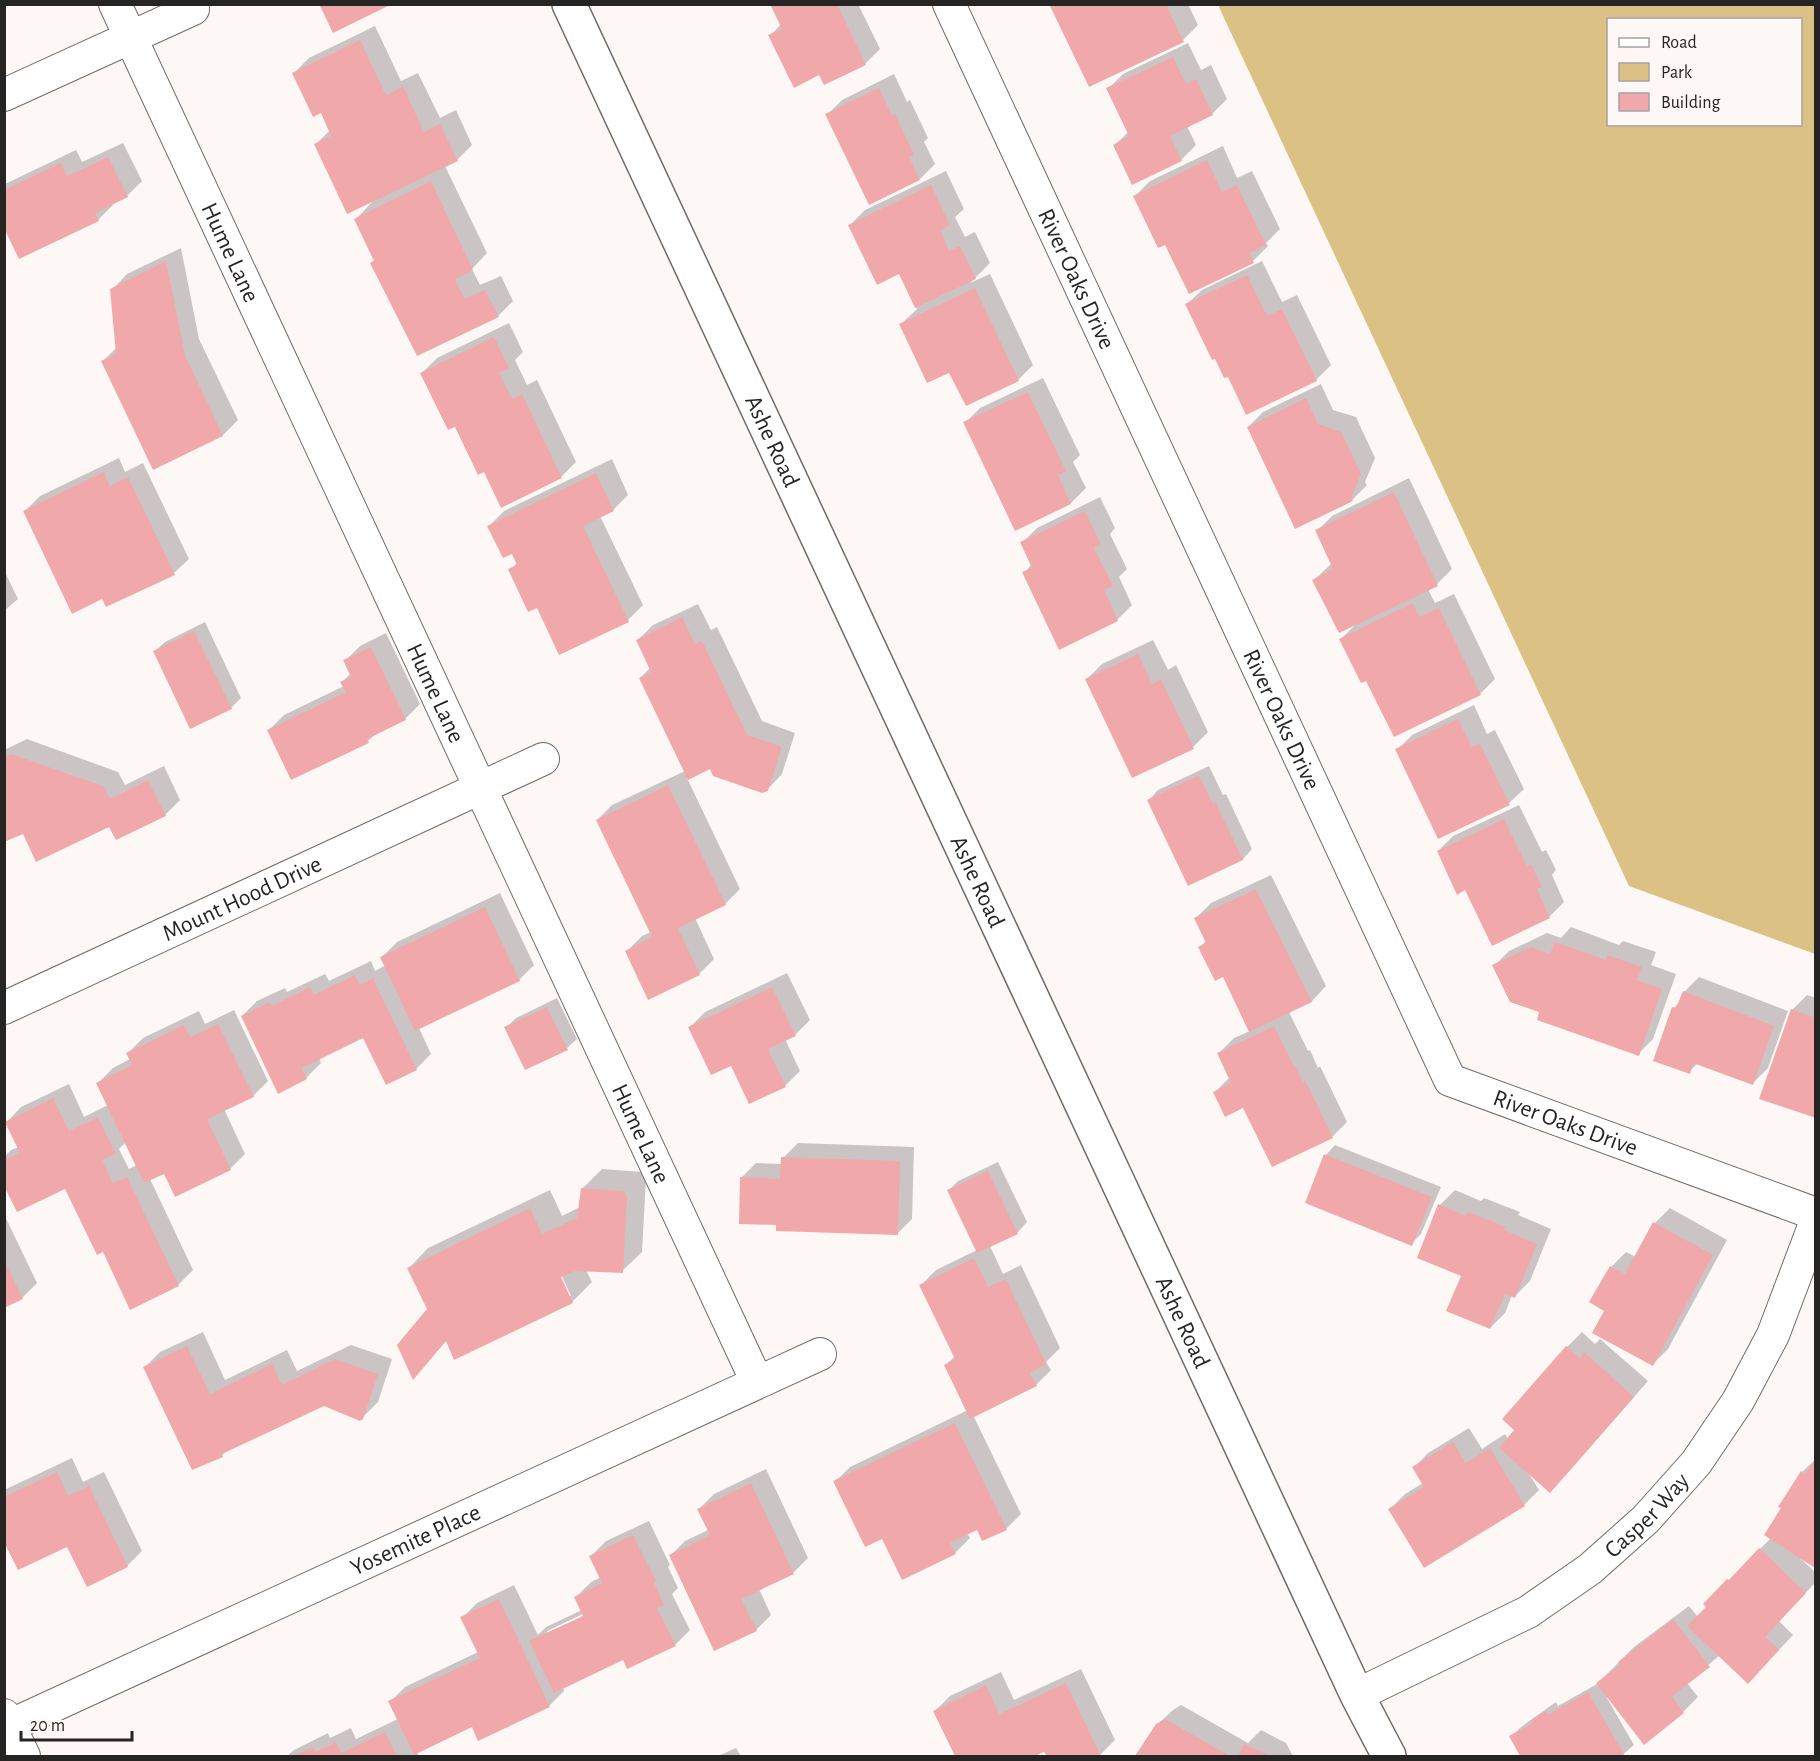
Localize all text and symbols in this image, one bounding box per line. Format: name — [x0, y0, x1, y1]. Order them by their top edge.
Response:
legend — [1607, 18, 1802, 126]
text: Road — [1661, 34, 1697, 52]
text: Park — [1661, 64, 1693, 82]
text: Building — [1661, 94, 1721, 112]
street label: Hume Lane — [196, 199, 263, 306]
street label: River Oaks Drive — [1033, 205, 1119, 353]
street label: Ashe Road — [740, 392, 803, 491]
street label: Hume Lane — [402, 640, 468, 747]
street label: River Oaks Drive — [1238, 646, 1324, 794]
street label: Ashe Road — [945, 832, 1009, 931]
street label: Mount Hood Drive — [159, 852, 325, 946]
street label: Hume Lane — [607, 1080, 674, 1187]
street label: River Oaks Drive — [1490, 1086, 1641, 1161]
street label: Ashe Road — [1151, 1273, 1214, 1372]
street label: Casper Way — [1601, 1469, 1694, 1563]
street label: Yosemite Place — [347, 1500, 484, 1581]
scale bar — [21, 1704, 132, 1742]
text: 20 m — [30, 1717, 65, 1735]

